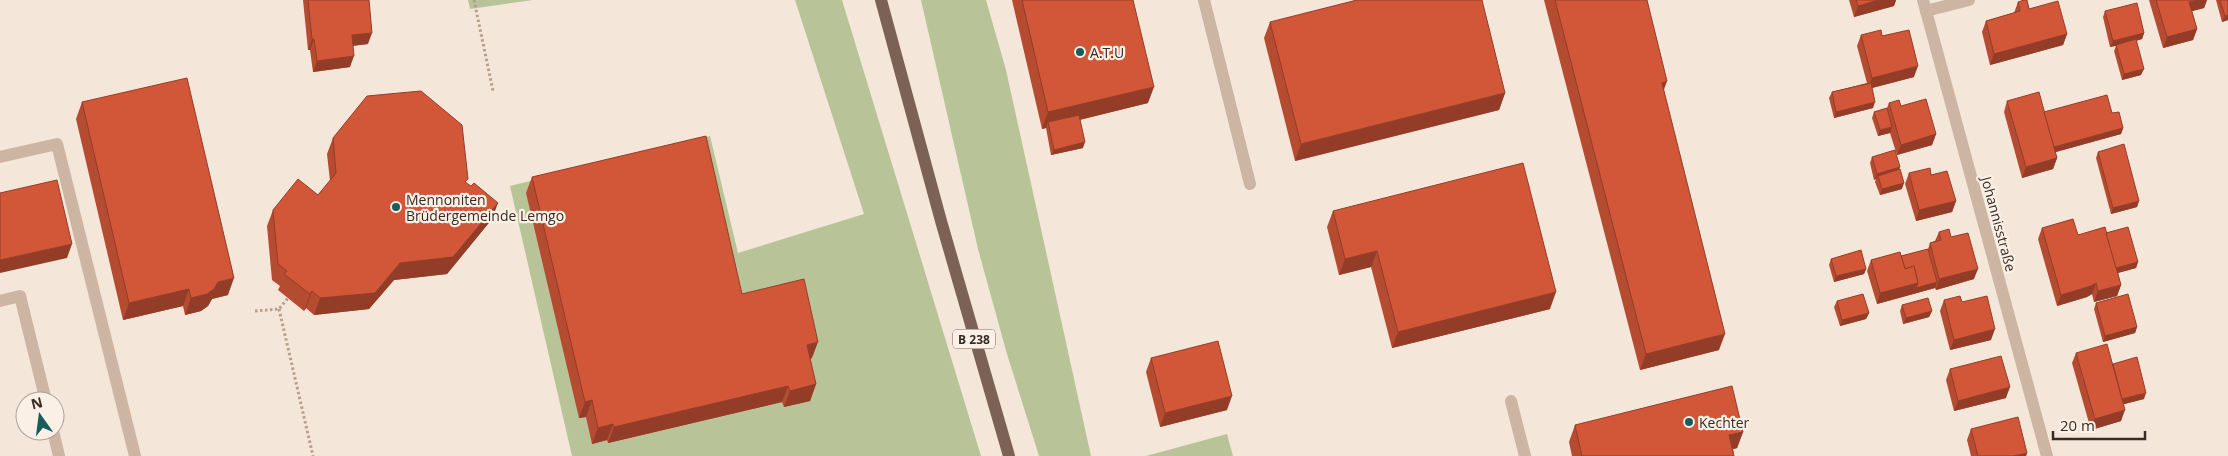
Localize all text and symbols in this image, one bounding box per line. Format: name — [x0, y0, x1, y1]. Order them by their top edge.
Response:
place label: A.T.U — [1090, 43, 1124, 62]
marker: A.T.U — [1074, 46, 1086, 58]
street label: Johannisstraße — [1977, 172, 2021, 274]
place label: Mennoniten Brüdergemeinde Lemgo — [406, 190, 564, 225]
marker: Mennoniten Brüdergemeinde Lemgo — [390, 201, 402, 213]
road number: B 238 — [953, 329, 995, 348]
north arrow — [15, 391, 65, 441]
text: N — [29, 392, 45, 413]
scale bar — [2053, 408, 2146, 440]
place label: Kechter — [1699, 413, 1750, 432]
text: 20 m — [2060, 415, 2095, 435]
marker: Kechter — [1683, 416, 1695, 428]

